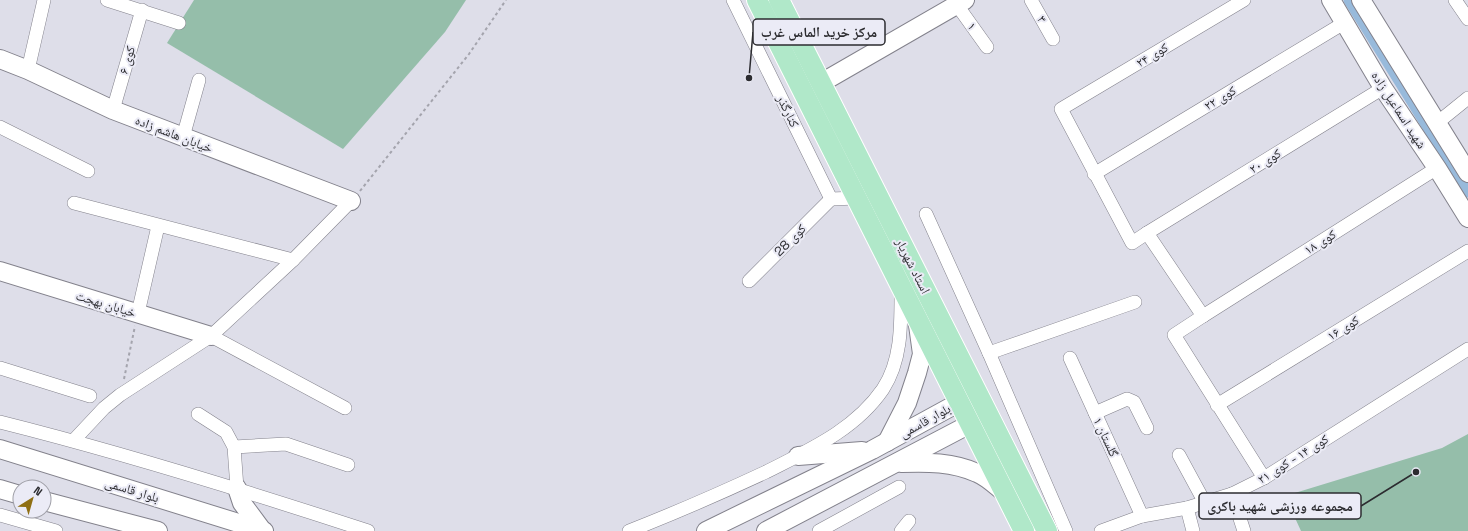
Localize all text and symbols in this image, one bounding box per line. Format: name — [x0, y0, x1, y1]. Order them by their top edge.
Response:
street label: ۳ — [1033, 12, 1051, 26]
callout: مرکز خرید الماس غرب — [753, 19, 885, 45]
street label: ۱ — [963, 19, 981, 33]
text: مرکز خرید الماس غرب — [761, 23, 877, 41]
street label: کوی ۲۴ — [1133, 39, 1172, 71]
street label: کوی ۶ — [115, 43, 139, 76]
street label: شهید اسماعیل زاده — [1368, 68, 1430, 152]
street label: کوی ۲۲ — [1201, 82, 1240, 114]
street label: کنارگذر — [772, 91, 803, 131]
street label: خیابان هاشم زاده — [133, 111, 215, 157]
street label: کوی ۲۰ — [1246, 144, 1285, 177]
street label: کوی 28 — [770, 220, 810, 260]
street label: کوی ۱۸ — [1301, 225, 1340, 258]
street label: استاد شهریار — [891, 235, 934, 297]
street label: خیابان بهجت — [74, 287, 138, 321]
street label: کوی ۱۶ — [1324, 311, 1363, 344]
street label: بلوار قاسمی — [896, 400, 954, 442]
street label: ۱ گلستان — [1089, 414, 1123, 460]
street label: کوی ۱۴ - کوی ۲۱ — [1254, 430, 1332, 488]
street label: بلوار قاسمی — [103, 474, 161, 506]
north arrow — [12, 479, 52, 519]
text: N — [31, 483, 45, 499]
callout: مجموعه ورزشی شهید باکری — [1199, 493, 1361, 519]
text: مجموعه ورزشی شهید باکری — [1207, 497, 1353, 515]

